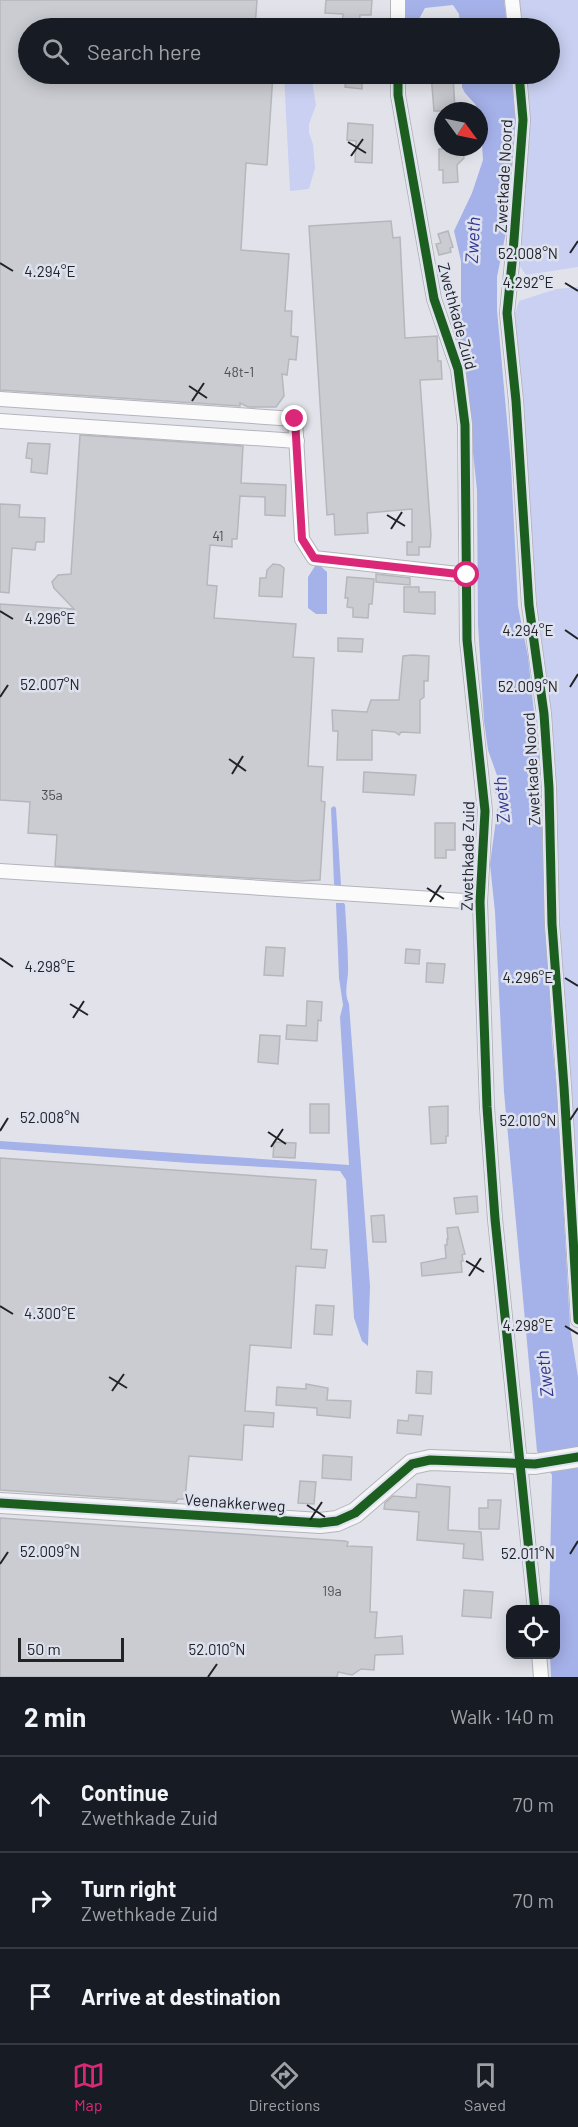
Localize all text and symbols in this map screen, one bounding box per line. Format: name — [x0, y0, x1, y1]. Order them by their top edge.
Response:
search box — [18, 18, 560, 84]
icon: search — [39, 35, 72, 68]
text: Search here — [87, 38, 201, 64]
north arrow — [434, 102, 488, 156]
street label: Zwetkade Noord — [491, 119, 515, 233]
water label: Zweth — [460, 216, 484, 264]
text: 52.008°N — [498, 244, 558, 262]
street label: Zwethkade Zuid — [435, 261, 481, 371]
text: 4.294°E — [24, 262, 76, 280]
text: 4.292°E — [502, 273, 554, 291]
house number: 48t-1 — [224, 363, 254, 380]
route end — [281, 405, 307, 431]
house number: 41 — [212, 527, 224, 544]
route start — [453, 561, 479, 587]
text: 4.296°E — [25, 609, 75, 627]
text: 4.294°E — [502, 621, 554, 639]
text: 52.007°N — [20, 675, 80, 693]
text: 52.009°N — [498, 677, 558, 695]
street label: Zwetkade Noord — [519, 712, 543, 826]
water label: Zweth — [488, 776, 514, 824]
house number: 35a — [41, 786, 63, 803]
street label: Zwethkade Zuid — [457, 801, 477, 911]
text: 4.298°E — [25, 957, 75, 975]
text: 4.296°E — [503, 968, 553, 986]
text: 52.008°N — [20, 1108, 80, 1126]
text: 52.010°N — [499, 1111, 557, 1129]
text: 4.300°E — [24, 1304, 76, 1322]
text: 4.298°E — [503, 1316, 553, 1334]
water label: Zweth — [531, 1350, 557, 1398]
street label: Veenakkerweg — [184, 1489, 286, 1515]
text: 52.009°N — [20, 1542, 80, 1560]
text: 52.011°N — [501, 1544, 555, 1562]
house number: 19a — [322, 1582, 342, 1599]
map controls — [506, 1605, 560, 1659]
button: locate — [506, 1605, 560, 1659]
scale bar — [18, 1635, 124, 1662]
text: 50 m — [27, 1639, 61, 1658]
text: 52.010°N — [188, 1640, 246, 1658]
text: 2 min — [24, 1701, 86, 1732]
text: Walk · 140 m — [450, 1704, 554, 1728]
text: Continue — [81, 1779, 169, 1805]
icon: ahead — [24, 1788, 57, 1821]
text: 70 m — [513, 1792, 554, 1816]
text: Zwethkade Zuid — [81, 1805, 218, 1829]
text: Turn right — [81, 1875, 176, 1901]
icon: right — [24, 1884, 57, 1917]
text: 70 m — [513, 1888, 554, 1912]
text: Zwethkade Zuid — [81, 1901, 218, 1925]
icon: arrive — [24, 1980, 57, 2013]
text: Arrive at destination — [81, 1983, 280, 2009]
tab: Map — [72, 2059, 105, 2114]
tab: Directions — [249, 2059, 320, 2114]
tab: Saved — [464, 2059, 506, 2114]

